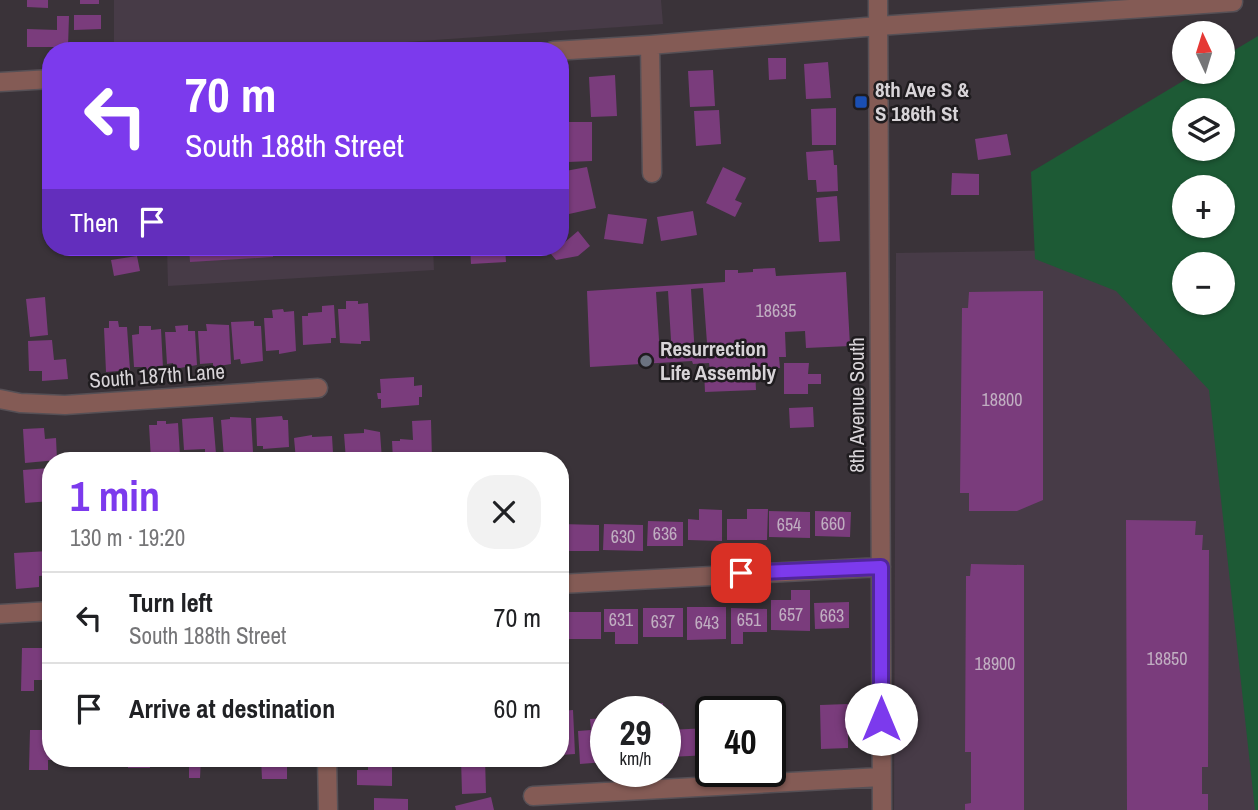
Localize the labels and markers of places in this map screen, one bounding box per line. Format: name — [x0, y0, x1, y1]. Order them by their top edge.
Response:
place label: 8th Ave S & S 186th St — [875, 75, 970, 128]
marker: 8th Ave S & S 186th St — [853, 94, 869, 110]
place label: Resurrection Life Assembly — [660, 334, 777, 387]
marker: Resurrection Life Assembly — [638, 353, 654, 369]
pin — [711, 543, 771, 603]

